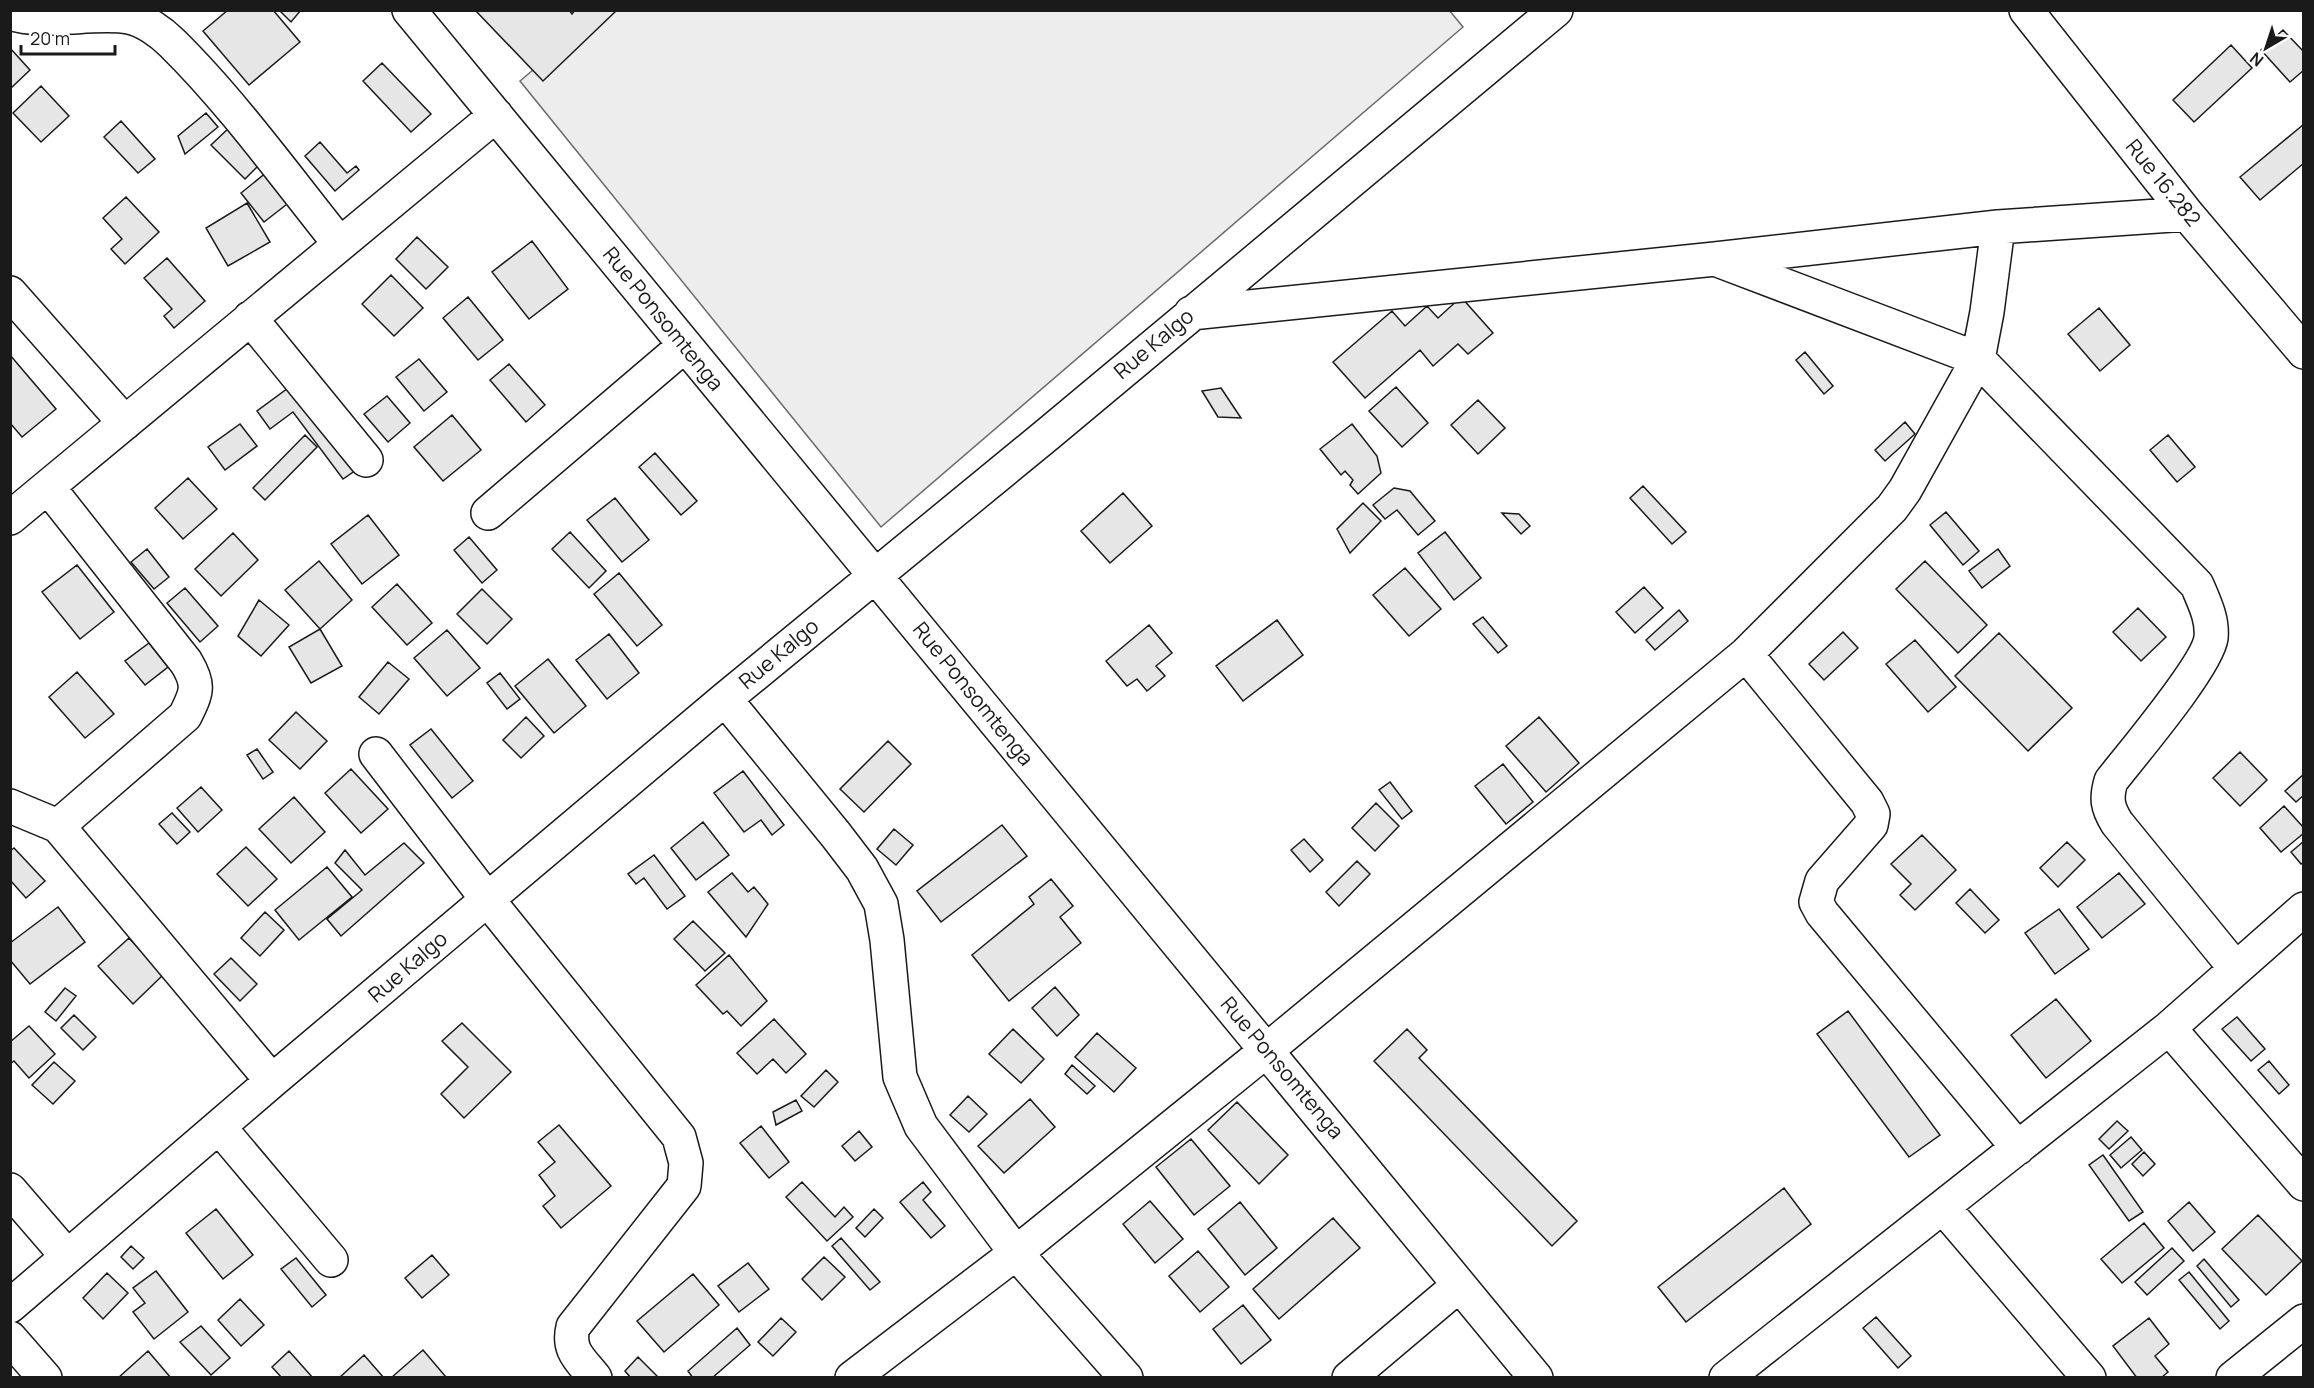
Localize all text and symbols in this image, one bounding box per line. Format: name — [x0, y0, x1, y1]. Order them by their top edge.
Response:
scale bar — [21, 18, 116, 56]
north arrow — [2236, 18, 2296, 78]
text: 20 m — [30, 26, 70, 50]
text: N — [2245, 47, 2268, 72]
street label: Rue 16.282 — [2120, 133, 2208, 232]
street label: Rue Ponsomtenga — [597, 241, 731, 396]
street label: Rue Kalgo — [1108, 302, 1199, 385]
street label: Rue Kalgo — [733, 612, 824, 695]
street label: Rue Ponsomtenga — [907, 616, 1041, 771]
street label: Rue Kalgo — [362, 924, 453, 1008]
street label: Rue Ponsomtenga — [1215, 990, 1351, 1144]

